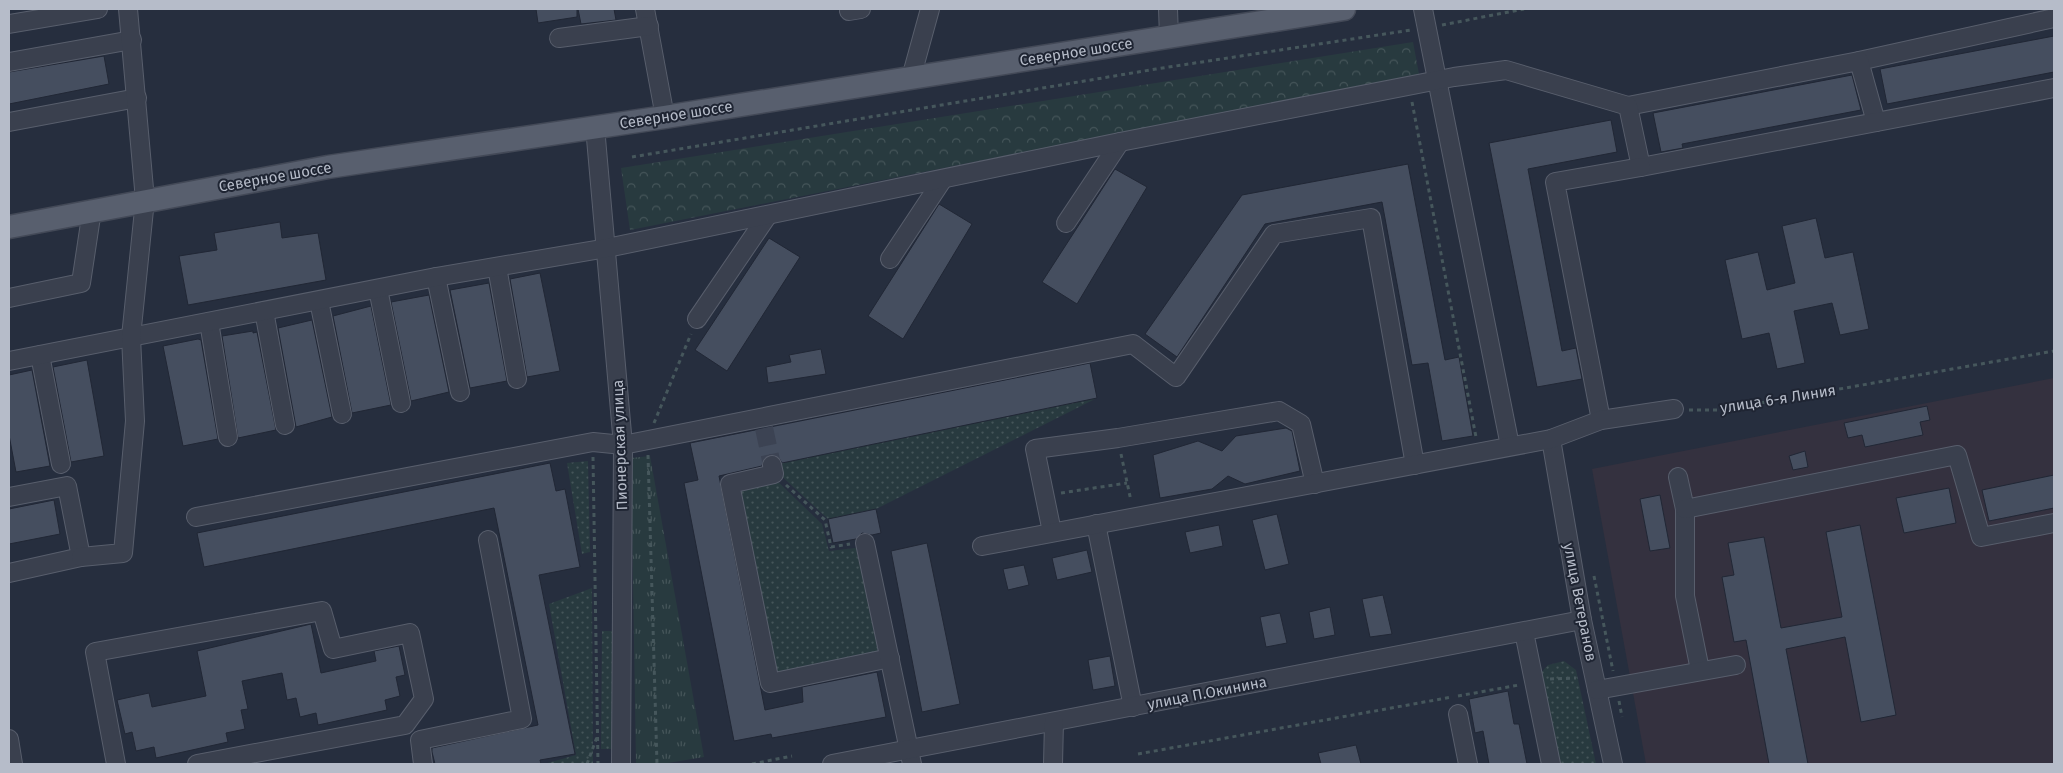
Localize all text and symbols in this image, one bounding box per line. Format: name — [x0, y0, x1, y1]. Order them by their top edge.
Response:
street label: Северное шоссе — [1018, 34, 1134, 70]
street label: Северное шоссе — [618, 97, 734, 133]
street label: Северное шоссе — [217, 158, 333, 196]
street label: Пионерская улица — [609, 379, 631, 511]
street label: улица 6-я Линия — [1719, 381, 1837, 417]
street label: улица Ветеранов — [1560, 541, 1600, 663]
street label: улица П.Окинина — [1146, 673, 1268, 713]

